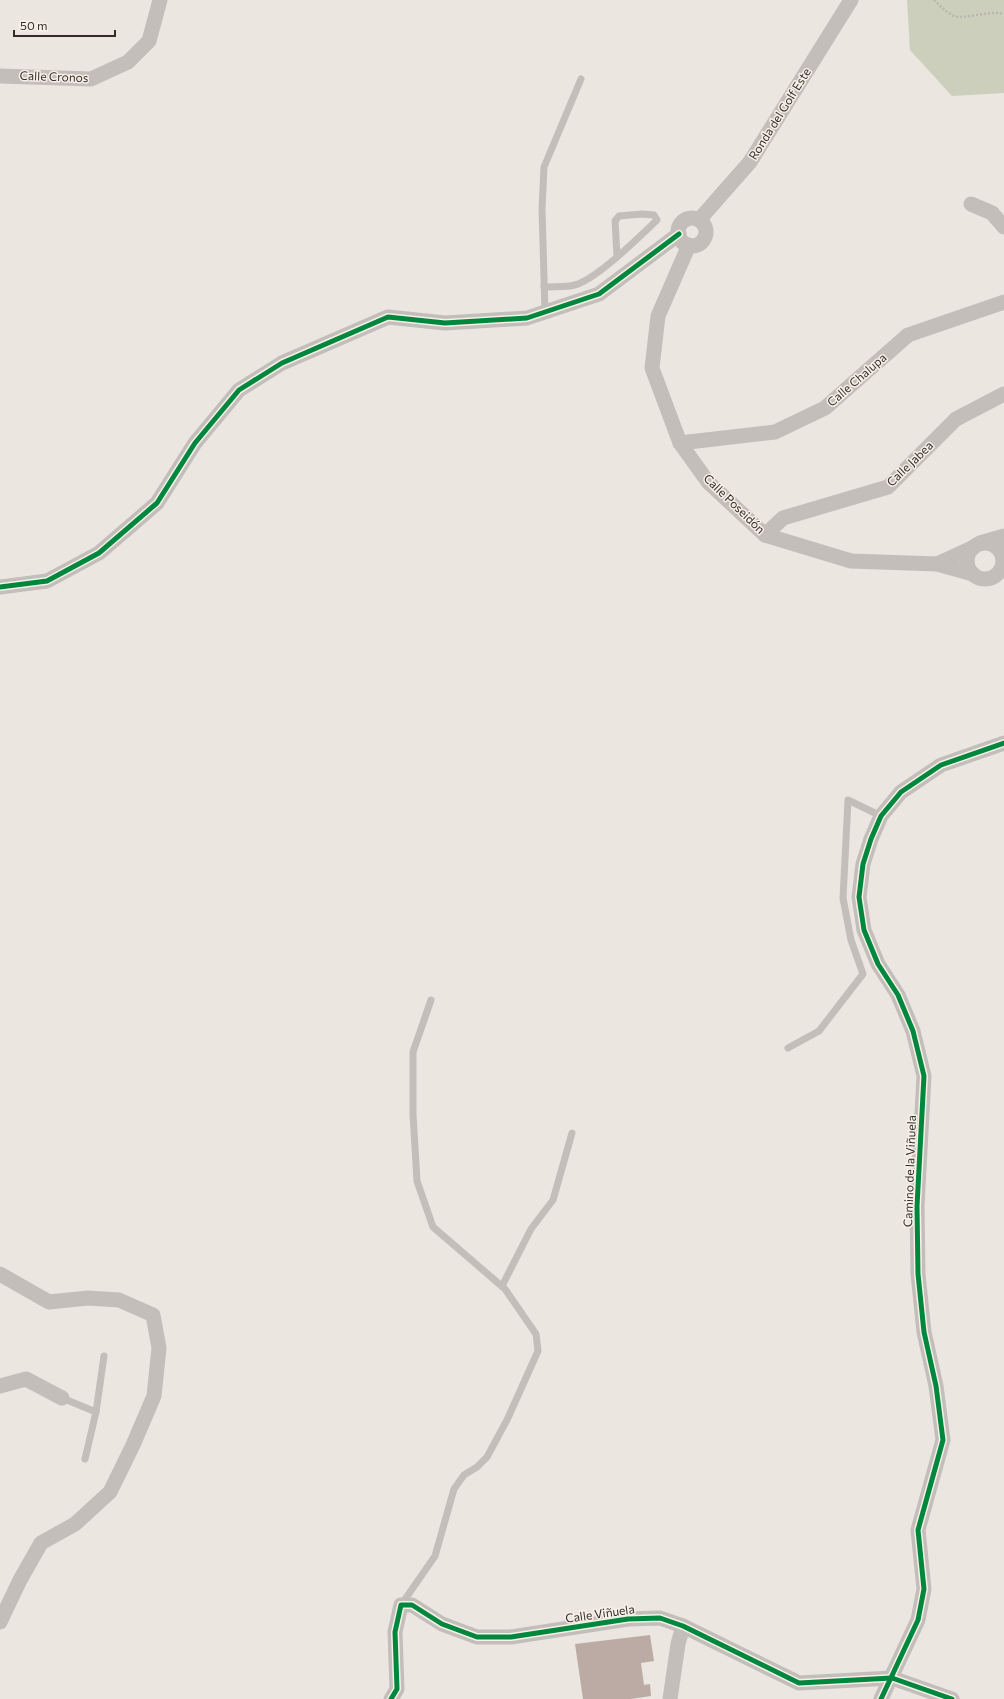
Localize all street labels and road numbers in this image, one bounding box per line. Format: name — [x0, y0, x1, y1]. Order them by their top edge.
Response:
street label: Ronda del Golf Este — [745, 65, 813, 162]
street label: Calle Cronos — [20, 68, 89, 84]
street label: Calle Chalupa — [824, 350, 889, 409]
street label: Calle Jabea — [883, 438, 936, 489]
street label: Calle Poseidón — [701, 471, 768, 536]
street label: Camino de la Viñuela — [900, 1115, 918, 1227]
street label: Calle Viñuela — [564, 1601, 635, 1625]

